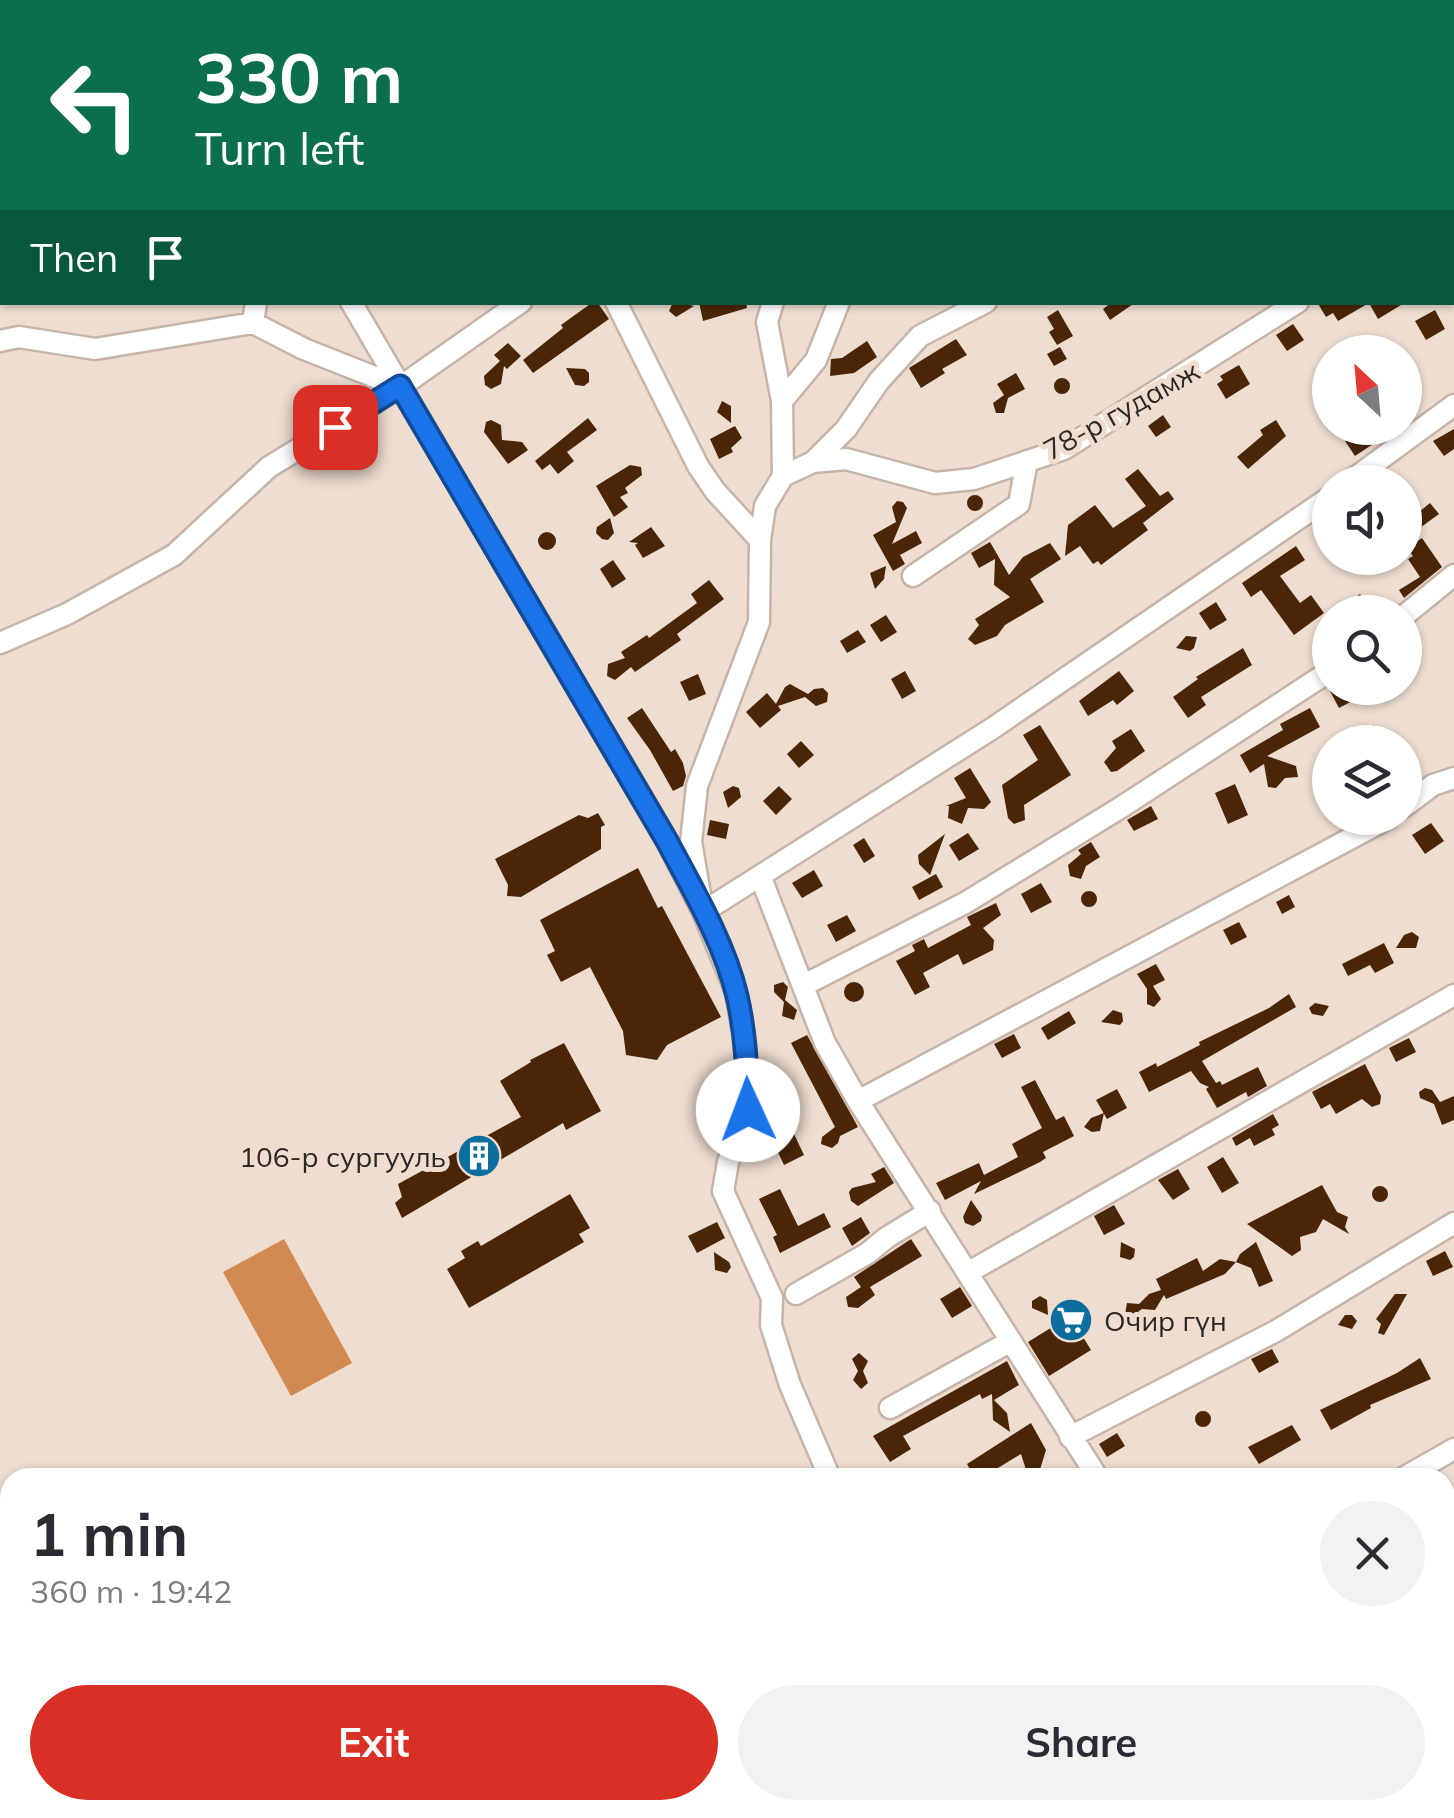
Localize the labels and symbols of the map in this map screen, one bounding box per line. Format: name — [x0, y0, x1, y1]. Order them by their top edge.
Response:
north arrow — [1312, 335, 1422, 445]
street label: 78-р гудамж — [1037, 353, 1205, 467]
pin — [293, 385, 378, 470]
position arrow — [696, 1058, 800, 1162]
building icon: 106-р сургууль — [456, 1133, 502, 1179]
place label: 106-р сургууль — [239, 1139, 446, 1174]
supermarket icon: Очир гүн — [1048, 1297, 1094, 1343]
place label: Очир гүн — [1104, 1303, 1227, 1338]

